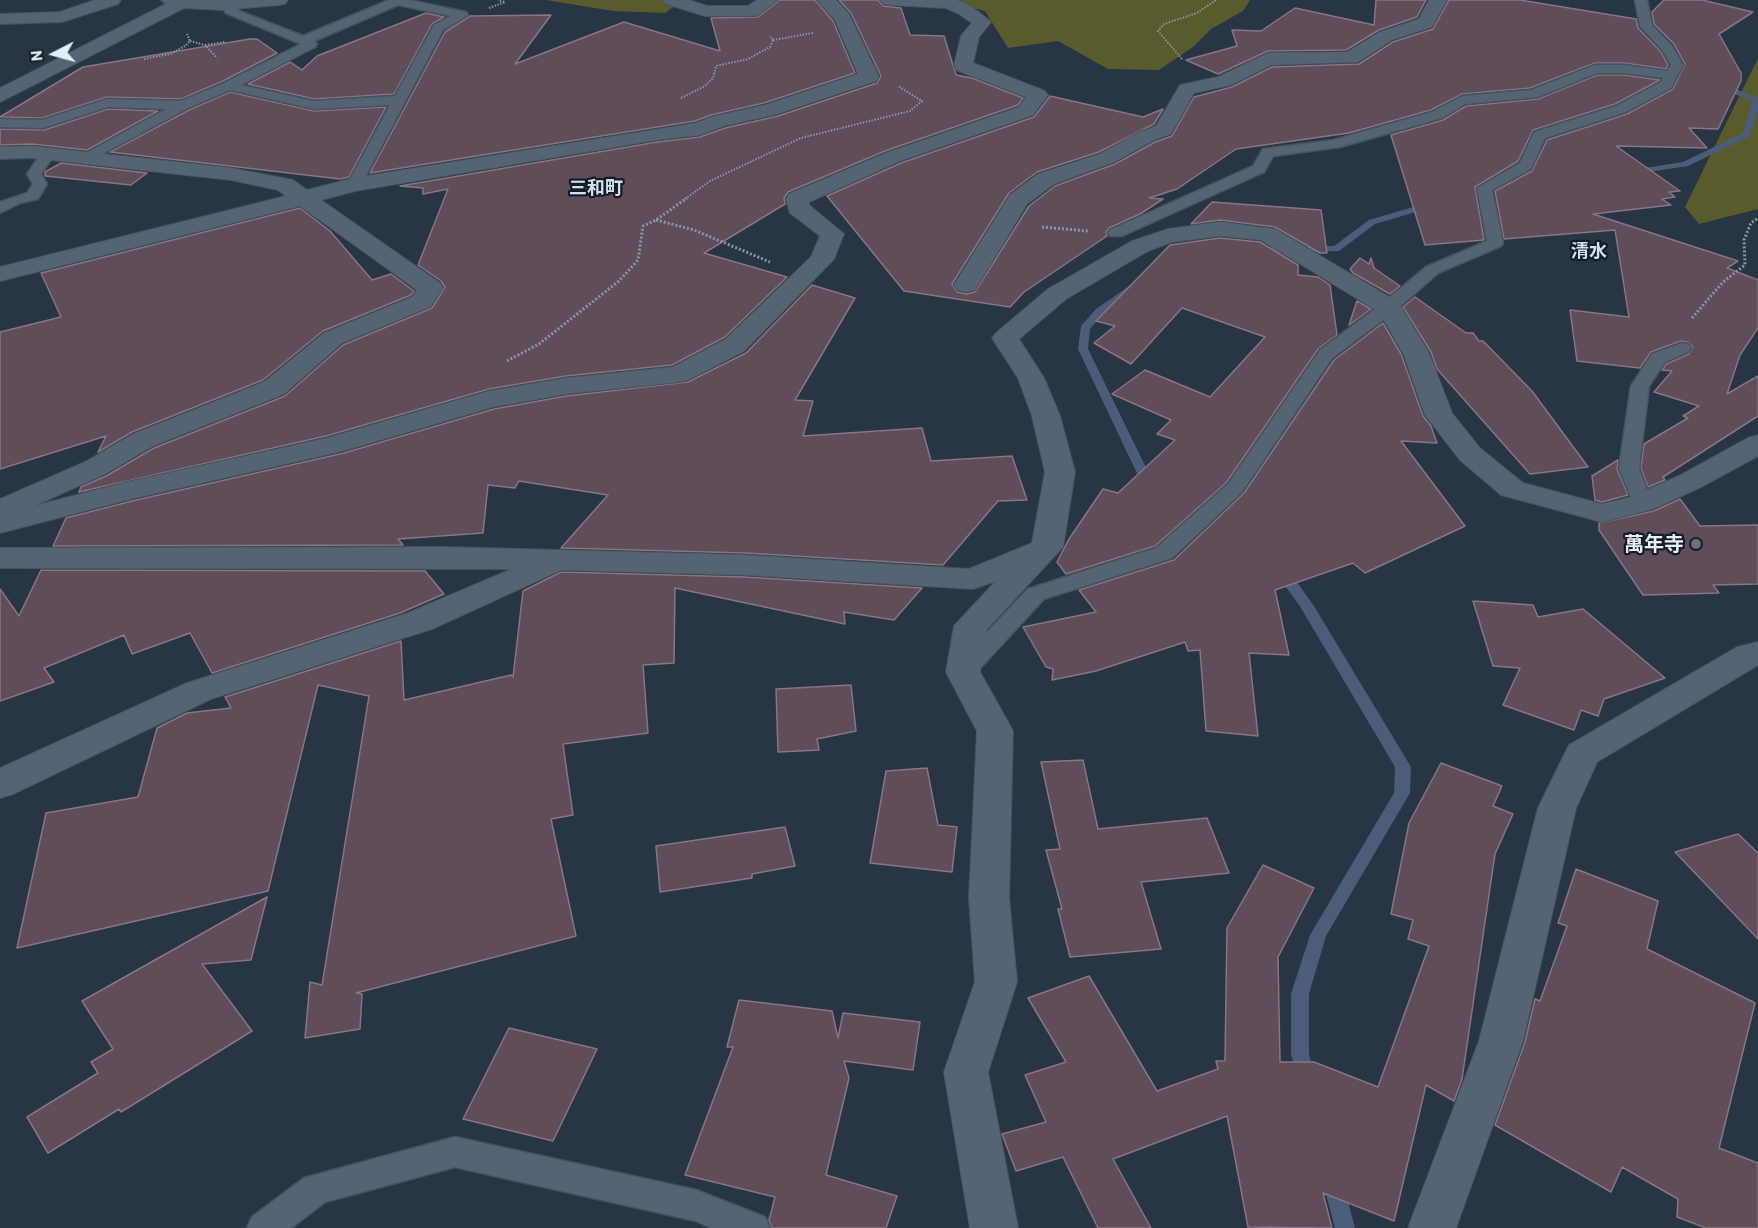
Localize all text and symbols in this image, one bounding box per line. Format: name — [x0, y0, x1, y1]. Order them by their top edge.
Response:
north arrow — [24, 24, 84, 84]
text: N — [26, 50, 46, 62]
district label: 三和町 — [569, 177, 623, 199]
district label: 清水 — [1571, 240, 1607, 262]
place label: 萬年寺 — [1624, 532, 1684, 556]
marker: 萬年寺 — [1689, 537, 1703, 551]

